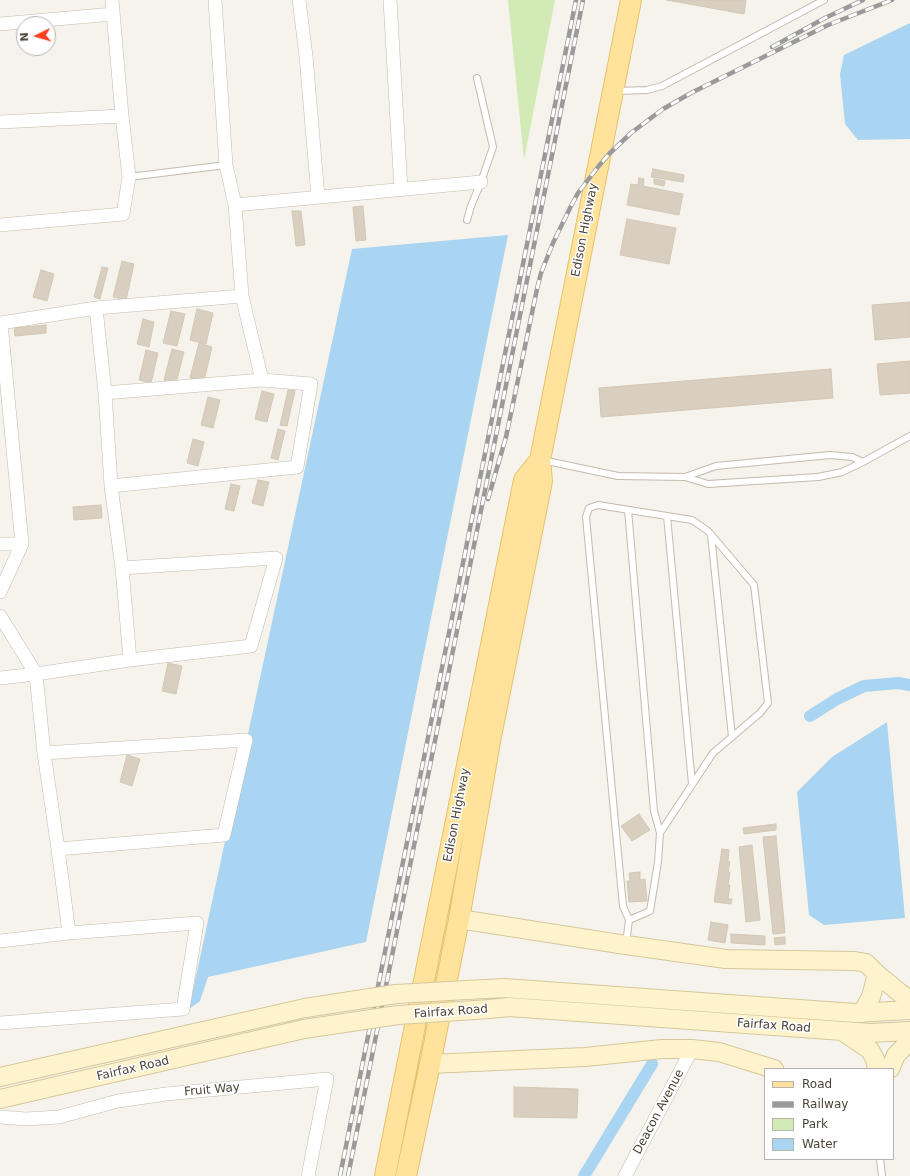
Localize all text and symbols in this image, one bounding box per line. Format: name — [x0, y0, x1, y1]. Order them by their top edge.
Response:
north arrow — [16, 16, 56, 56]
text: N — [18, 32, 31, 42]
street label: Edison Highway — [569, 182, 601, 278]
street label: Edison Highway — [441, 767, 473, 863]
street label: Fairfax Road — [414, 1002, 488, 1022]
street label: Fairfax Road — [737, 1016, 811, 1036]
street label: Fairfax Road — [95, 1054, 171, 1084]
street label: Deacon Avenue — [631, 1067, 687, 1157]
legend — [764, 1068, 894, 1160]
text: Road — [802, 1077, 832, 1091]
street label: Fruit Way — [183, 1080, 241, 1100]
text: Railway — [802, 1097, 848, 1111]
text: Park — [802, 1117, 828, 1131]
text: Water — [802, 1137, 837, 1151]

